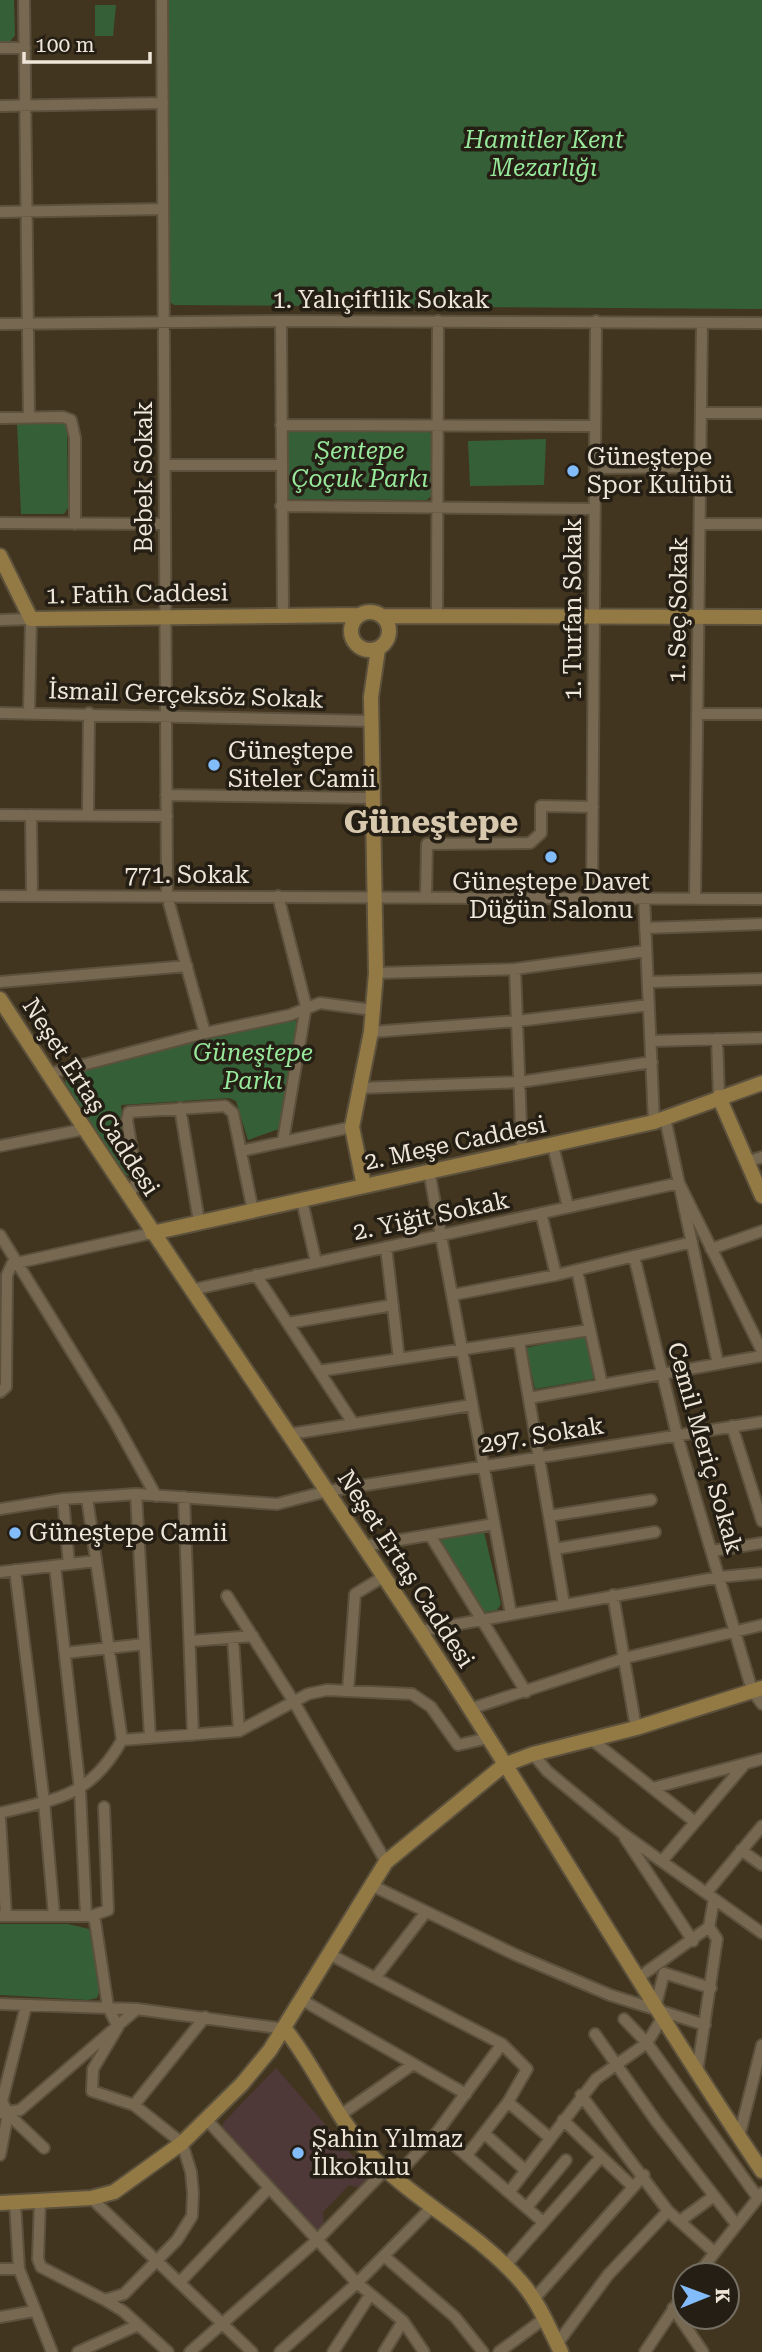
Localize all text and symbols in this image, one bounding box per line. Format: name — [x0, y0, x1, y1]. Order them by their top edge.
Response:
scale bar — [24, 21, 150, 65]
text: 100 m — [35, 33, 95, 57]
park label: Hamitler Kent Mezarlığı — [463, 126, 624, 182]
street label: 1. Yalıçiftlik Sokak — [272, 286, 490, 314]
street label: Bebek Sokak — [130, 401, 158, 553]
park label: Şentepe Çoçuk Parkı — [291, 437, 429, 493]
place label: Güneştepe Spor Kulübü — [587, 443, 733, 499]
marker: Güneştepe Spor Kulübü — [565, 463, 581, 479]
street label: 1. Turfan Sokak — [559, 518, 587, 700]
street label: 1. Seç Sokak — [663, 537, 693, 683]
street label: 1. Fatih Caddesi — [45, 578, 229, 610]
street label: İsmail Gerçeksöz Sokak — [48, 675, 324, 714]
place label: Güneştepe Siteler Camii — [228, 737, 377, 793]
marker: Güneştepe Siteler Camii — [206, 757, 222, 773]
district label: Güneştepe — [344, 803, 518, 841]
marker: Güneştepe Davet Düğün Salonu — [543, 849, 559, 865]
street label: 771. Sokak — [124, 861, 250, 889]
place label: Güneştepe Davet Düğün Salonu — [452, 868, 650, 924]
street label: Neşet Ertaş Caddesi — [17, 993, 165, 1201]
park label: Güneştepe Parkı — [193, 1039, 313, 1095]
street label: 2. Meşe Caddesi — [362, 1110, 549, 1176]
street label: 2. Yiğit Sokak — [350, 1186, 512, 1246]
street label: Cemil Meriç Sokak — [661, 1339, 749, 1557]
street label: 297. Sokak — [478, 1411, 606, 1459]
street label: Neşet Ertaş Caddesi — [332, 1465, 480, 1673]
place label: Güneştepe Camii — [29, 1519, 228, 1547]
marker: Güneştepe Camii — [7, 1525, 23, 1541]
place label: Şahin Yılmaz İlkokulu — [312, 2125, 462, 2181]
marker: Şahin Yılmaz İlkokulu — [290, 2145, 306, 2161]
north arrow — [671, 2261, 741, 2331]
text: K — [711, 2288, 734, 2303]

